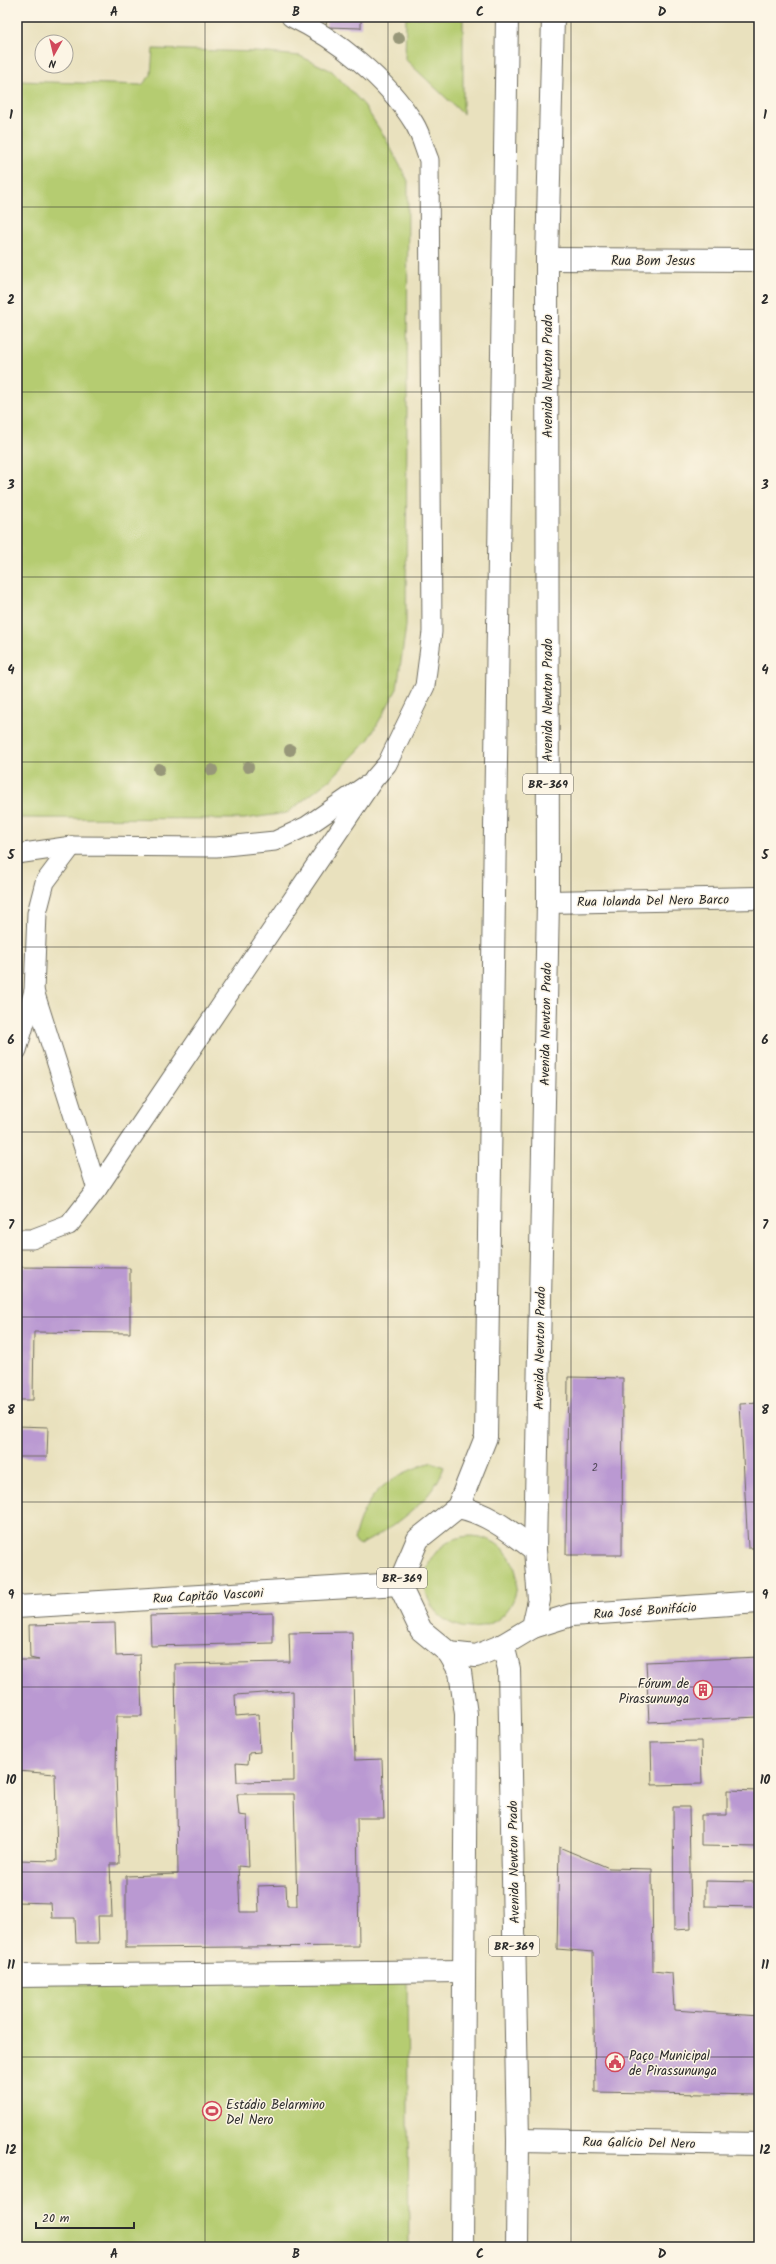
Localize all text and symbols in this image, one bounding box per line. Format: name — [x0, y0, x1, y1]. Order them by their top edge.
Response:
text: A — [110, 2, 118, 23]
text: B — [292, 2, 300, 23]
text: C — [476, 2, 484, 23]
text: D — [658, 2, 667, 23]
north arrow — [34, 34, 74, 74]
text: N — [48, 54, 57, 72]
text: 1 — [9, 105, 13, 126]
text: 1 — [763, 105, 767, 126]
street label: Rua Bom Jesus — [611, 251, 696, 272]
text: 2 — [7, 290, 15, 311]
text: 2 — [761, 290, 769, 311]
street label: Avenida Newton Prado — [538, 314, 559, 438]
text: 3 — [6, 475, 15, 496]
text: 3 — [760, 475, 769, 496]
street label: Avenida Newton Prado — [538, 638, 559, 762]
text: 4 — [7, 660, 15, 681]
text: 4 — [761, 660, 769, 681]
road number: BR-369 — [523, 774, 573, 794]
text: 5 — [7, 845, 16, 866]
text: 5 — [761, 845, 770, 866]
street label: Rua Iolanda Del Nero Barco — [577, 890, 729, 913]
street label: Avenida Newton Prado — [535, 962, 558, 1086]
text: 6 — [7, 1030, 15, 1051]
text: 6 — [761, 1030, 769, 1051]
text: 7 — [8, 1215, 15, 1236]
text: 7 — [762, 1215, 769, 1236]
street label: Avenida Newton Prado — [529, 1286, 552, 1410]
text: 8 — [7, 1400, 15, 1421]
text: 8 — [761, 1400, 769, 1421]
house number: 2 — [592, 1459, 598, 1477]
road number: BR-369 — [377, 1568, 427, 1588]
street label: Rua Capitão Vasconi — [152, 1583, 265, 1610]
text: 9 — [8, 1585, 15, 1606]
text: 9 — [762, 1585, 769, 1606]
street label: Rua José Bonifácio — [593, 1597, 698, 1626]
place label: Fórum de Pirassununga — [619, 1674, 689, 1710]
building icon: Fórum de Pirassununga — [692, 1679, 714, 1701]
text: 10 — [6, 1770, 17, 1791]
text: 10 — [760, 1770, 771, 1791]
street label: Avenida Newton Prado — [503, 1800, 526, 1924]
road number: BR-369 — [489, 1936, 539, 1956]
text: 11 — [7, 1955, 15, 1976]
text: 11 — [761, 1955, 769, 1976]
place label: Paço Municipal de Pirassununga — [629, 2046, 717, 2082]
public building icon: Paço Municipal de Pirassununga — [604, 2051, 626, 2073]
place label: Estádio Belarmino Del Nero — [226, 2095, 325, 2131]
sports icon: Estádio Belarmino Del Nero — [201, 2100, 223, 2122]
street label: Rua Galício Del Nero — [582, 2132, 696, 2155]
text: 12 — [5, 2140, 17, 2161]
text: 12 — [759, 2140, 771, 2161]
scale bar — [36, 2204, 134, 2230]
text: 20 m — [42, 2209, 70, 2228]
text: A — [110, 2244, 118, 2264]
text: B — [292, 2244, 300, 2264]
text: C — [476, 2244, 484, 2264]
text: D — [658, 2244, 667, 2264]

